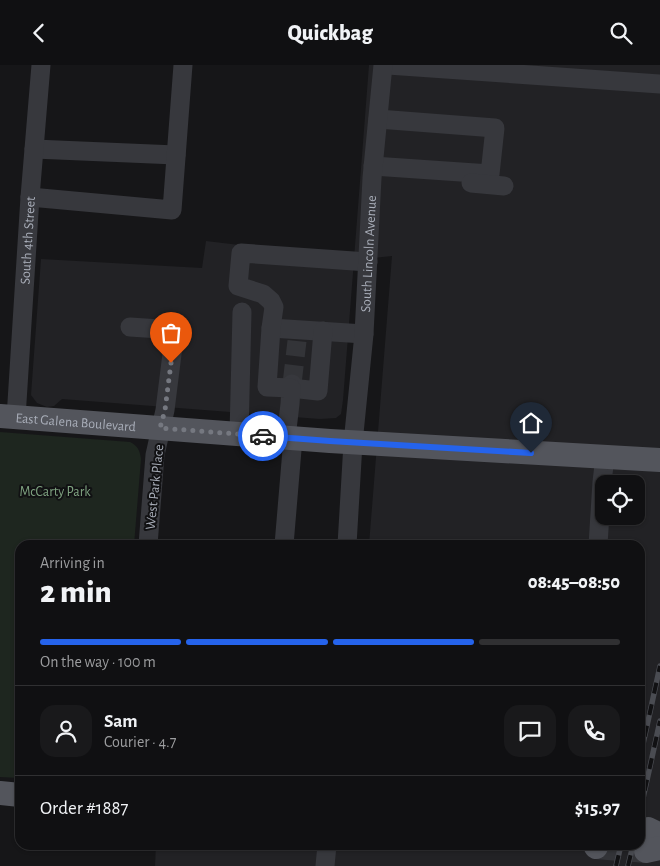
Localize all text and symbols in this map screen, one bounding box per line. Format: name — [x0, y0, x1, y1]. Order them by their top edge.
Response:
icon: back — [25, 19, 53, 47]
icon: search — [607, 19, 635, 47]
text: Quickbag — [287, 22, 373, 44]
street label: South 4th Street — [18, 195, 38, 285]
street label: South Lincoln Avenue — [359, 195, 379, 313]
pin — [150, 312, 192, 363]
icon: bag — [157, 319, 185, 347]
pin — [510, 402, 552, 453]
icon: home — [517, 409, 545, 437]
street label: East Galena Boulevard — [15, 411, 136, 434]
courier — [238, 411, 288, 461]
icon: car — [249, 422, 277, 450]
street label: West Park Place — [144, 444, 166, 531]
map controls — [595, 475, 645, 525]
button: locate — [595, 475, 645, 525]
park label: McCarty Park — [19, 485, 91, 499]
text: Arriving in — [40, 555, 105, 571]
text: 08:45–08:50 — [528, 573, 620, 592]
text: 2 min — [40, 576, 112, 608]
text: On the way · 100 m — [40, 654, 156, 670]
button: person — [40, 705, 92, 757]
button: chat — [504, 705, 556, 757]
button: phone — [568, 705, 620, 757]
text: Sam — [104, 712, 138, 731]
text: Courier · 4.7 — [104, 734, 176, 750]
text: Order #1887 — [40, 799, 128, 818]
text: $15.97 — [575, 799, 620, 818]

